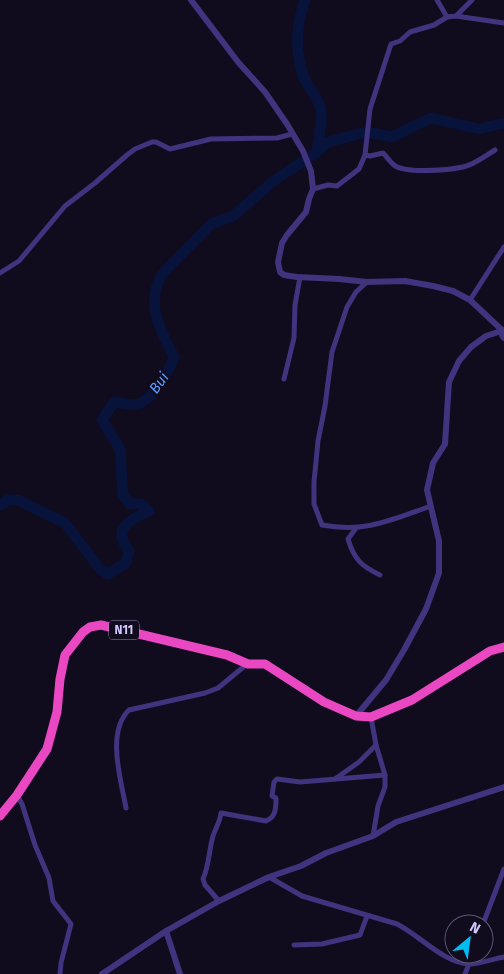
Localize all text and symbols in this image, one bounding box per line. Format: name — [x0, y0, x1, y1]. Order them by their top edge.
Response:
water label: Bui — [145, 369, 173, 397]
road number: N11 — [109, 620, 139, 640]
north arrow — [444, 914, 494, 964]
text: N — [467, 918, 483, 938]

